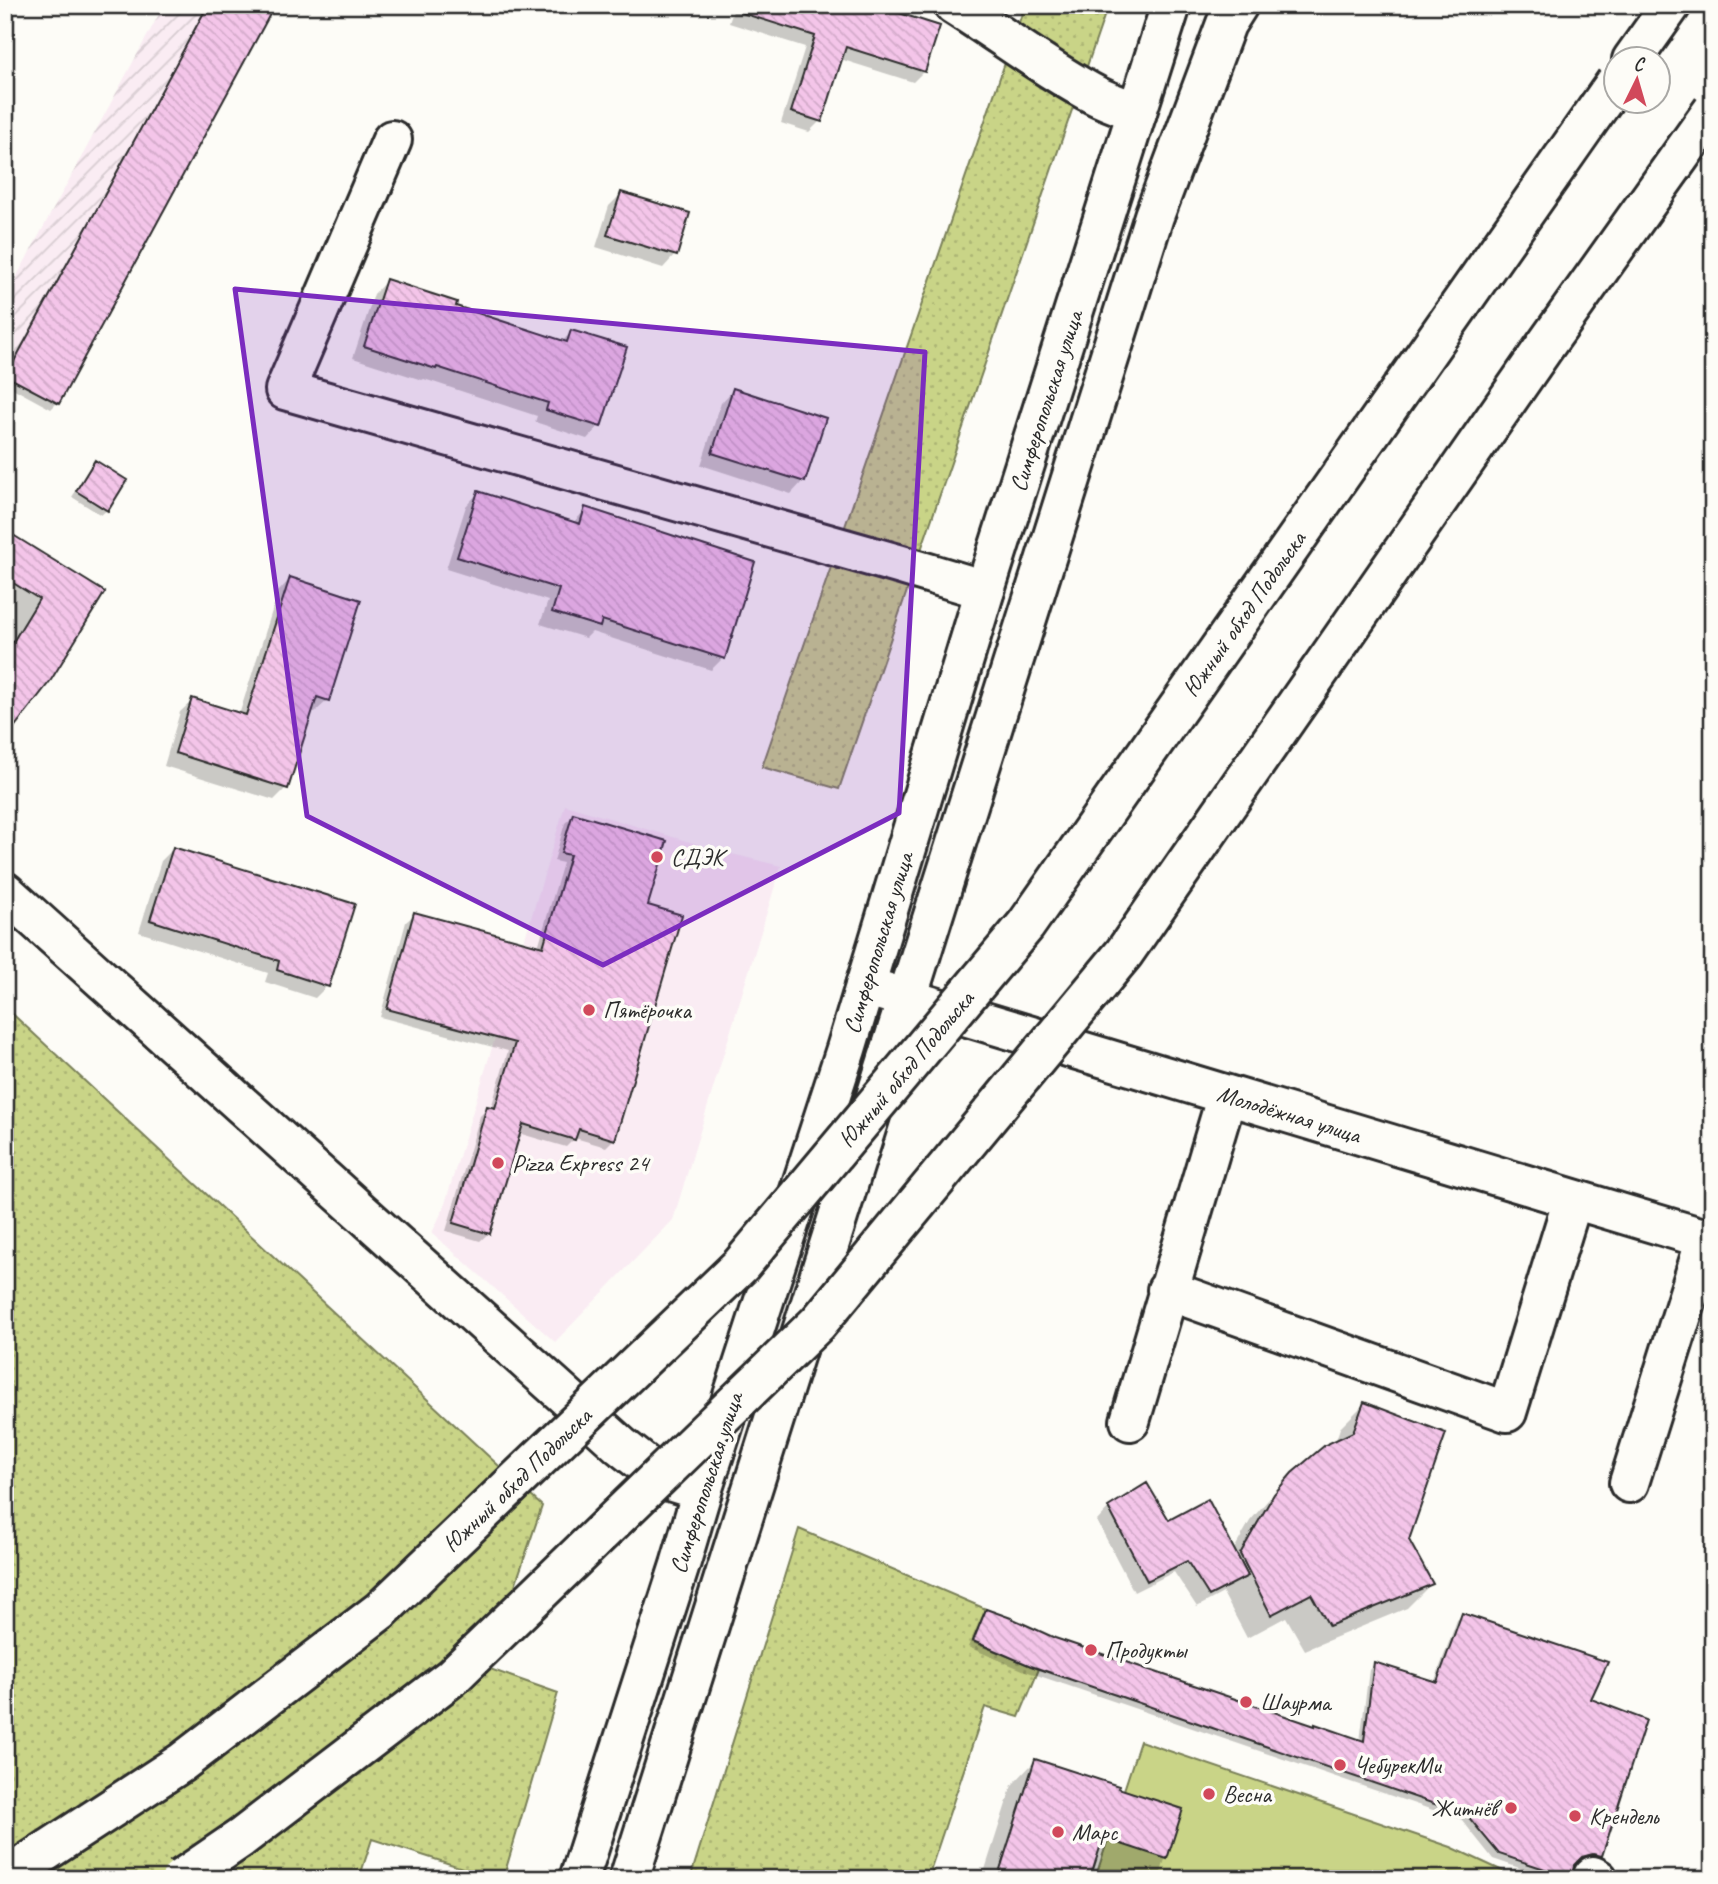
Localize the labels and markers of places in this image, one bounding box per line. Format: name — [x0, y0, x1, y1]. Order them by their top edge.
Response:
place label: СДЭК — [671, 842, 729, 872]
marker: СДЭК — [649, 849, 665, 865]
place label: Пятёрочка — [603, 995, 692, 1025]
marker: Пятёрочка — [581, 1002, 597, 1018]
place label: Pizza Express 24 — [512, 1148, 651, 1178]
marker: Pizza Express 24 — [490, 1155, 506, 1171]
place label: Продукты — [1105, 1635, 1189, 1665]
marker: Продукты — [1083, 1642, 1099, 1658]
place label: Шаурма — [1260, 1687, 1332, 1717]
marker: Шаурма — [1238, 1694, 1254, 1710]
place label: ЧебурекМи — [1354, 1750, 1443, 1780]
marker: ЧебурекМи — [1332, 1757, 1348, 1773]
place label: Весна — [1223, 1779, 1272, 1809]
marker: Весна — [1201, 1786, 1217, 1802]
place label: Житнёв — [1431, 1793, 1503, 1823]
marker: Житнёв — [1503, 1800, 1519, 1816]
place label: Крендель — [1589, 1801, 1660, 1831]
marker: Крендель — [1567, 1808, 1583, 1824]
place label: Марс — [1072, 1817, 1119, 1847]
marker: Марс — [1050, 1824, 1066, 1840]

